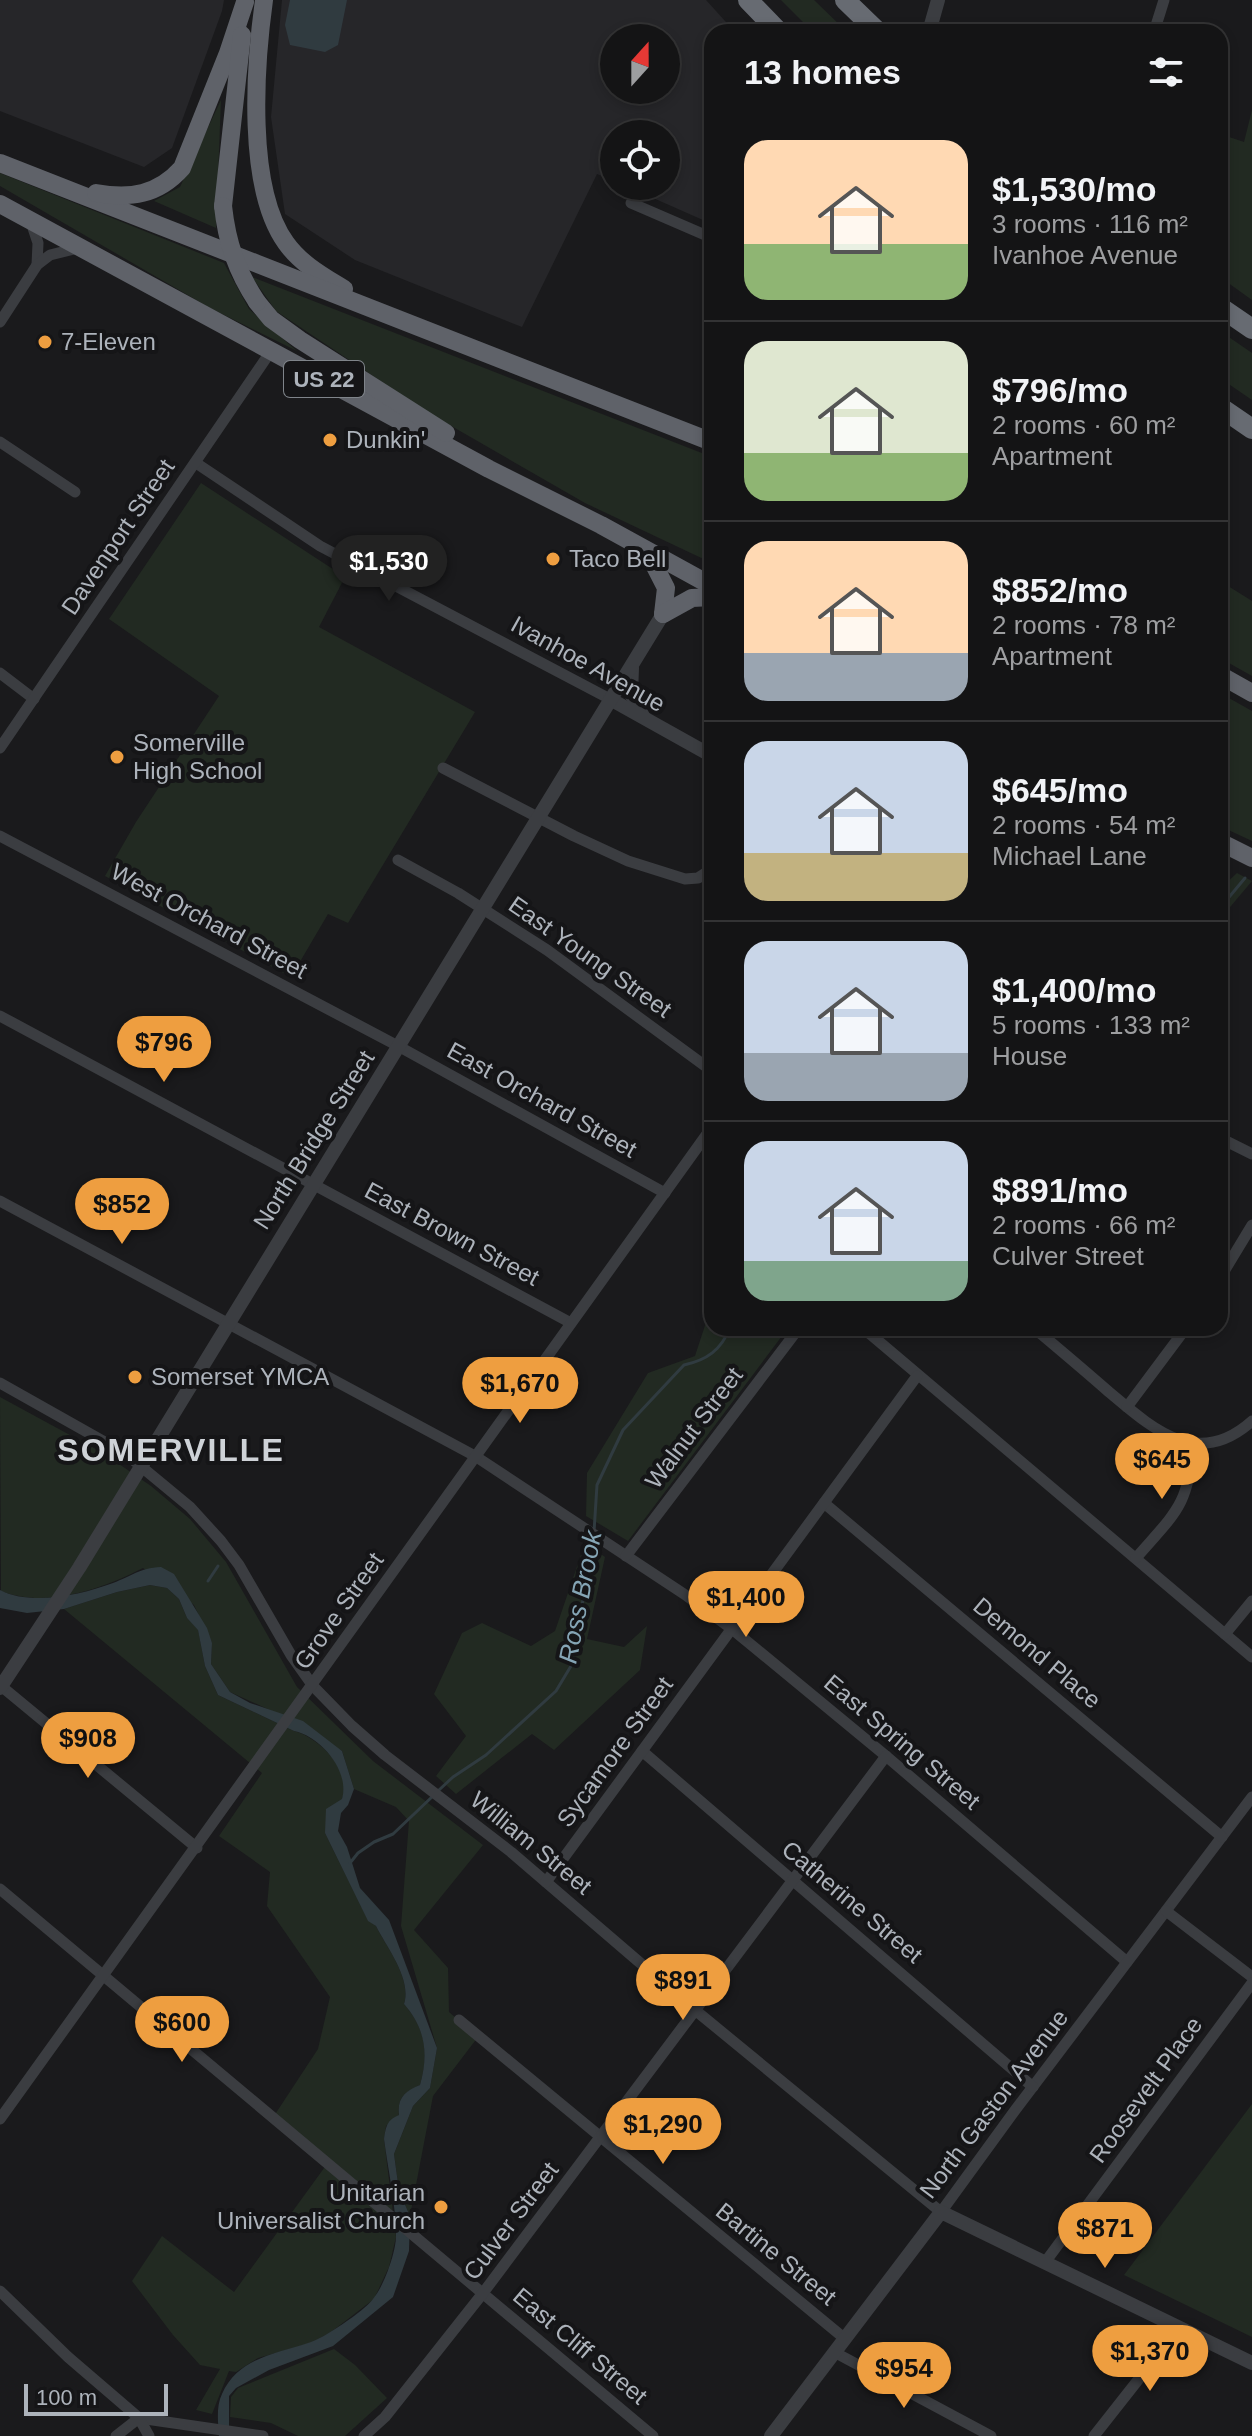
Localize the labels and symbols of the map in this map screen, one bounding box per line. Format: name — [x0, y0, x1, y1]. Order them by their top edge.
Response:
north arrow — [600, 24, 680, 104]
place label: 7-Eleven — [61, 328, 156, 355]
marker: 7-Eleven — [36, 333, 54, 351]
road number: US 22 — [284, 361, 364, 397]
place label: Dunkin' — [346, 426, 425, 453]
marker: Dunkin' — [321, 431, 339, 449]
street label: Davenport Street — [56, 454, 180, 619]
pin: $1,530 — [324, 535, 454, 603]
place label: Taco Bell — [569, 545, 666, 572]
marker: Taco Bell — [544, 550, 562, 568]
street label: Ivanhoe Avenue — [507, 610, 670, 717]
place label: Somerville High School — [133, 729, 262, 784]
marker: Somerville High School — [108, 748, 126, 766]
street label: West Orchard Street — [107, 857, 312, 984]
street label: East Young Street — [504, 890, 677, 1023]
pin: $796 — [117, 1016, 211, 1084]
street label: East Orchard Street — [443, 1036, 642, 1163]
street label: North Bridge Street — [248, 1045, 380, 1234]
street label: East Brown Street — [361, 1176, 544, 1291]
pin: $852 — [75, 1178, 169, 1246]
pin: $1,670 — [455, 1357, 585, 1425]
street label: Walnut Street — [639, 1362, 748, 1494]
place label: Somerset YMCA — [151, 1363, 329, 1390]
marker: Somerset YMCA — [126, 1368, 144, 1386]
district label: SOMERVILLE — [57, 1432, 285, 1468]
pin: $645 — [1115, 1433, 1209, 1501]
water label: Ross Brook — [552, 1526, 608, 1666]
street label: Grove Street — [289, 1547, 389, 1674]
pin: $1,400 — [681, 1571, 811, 1639]
street label: Demond Place — [968, 1592, 1106, 1714]
street label: East Spring Street — [819, 1669, 986, 1815]
street label: Sycamore Street — [551, 1671, 678, 1832]
pin: $908 — [41, 1712, 135, 1780]
street label: William Street — [465, 1786, 598, 1900]
street label: Catherine Street — [777, 1835, 928, 1968]
pin: $891 — [636, 1954, 730, 2022]
pin: $600 — [135, 1996, 229, 2064]
street label: North Gaston Avenue — [914, 2004, 1073, 2203]
street label: Roosevelt Place — [1084, 2012, 1207, 2168]
pin: $1,290 — [598, 2098, 728, 2166]
street label: Culver Street — [458, 2156, 564, 2285]
place label: Unitarian Universalist Church — [217, 2179, 425, 2234]
street label: Bartine Street — [711, 2197, 842, 2310]
marker: Unitarian Universalist Church — [432, 2198, 450, 2216]
pin: $871 — [1058, 2202, 1152, 2270]
street label: East Cliff Street — [508, 2282, 653, 2410]
pin: $1,370 — [1085, 2325, 1215, 2393]
pin: $954 — [857, 2342, 951, 2410]
scale bar — [24, 2380, 168, 2416]

